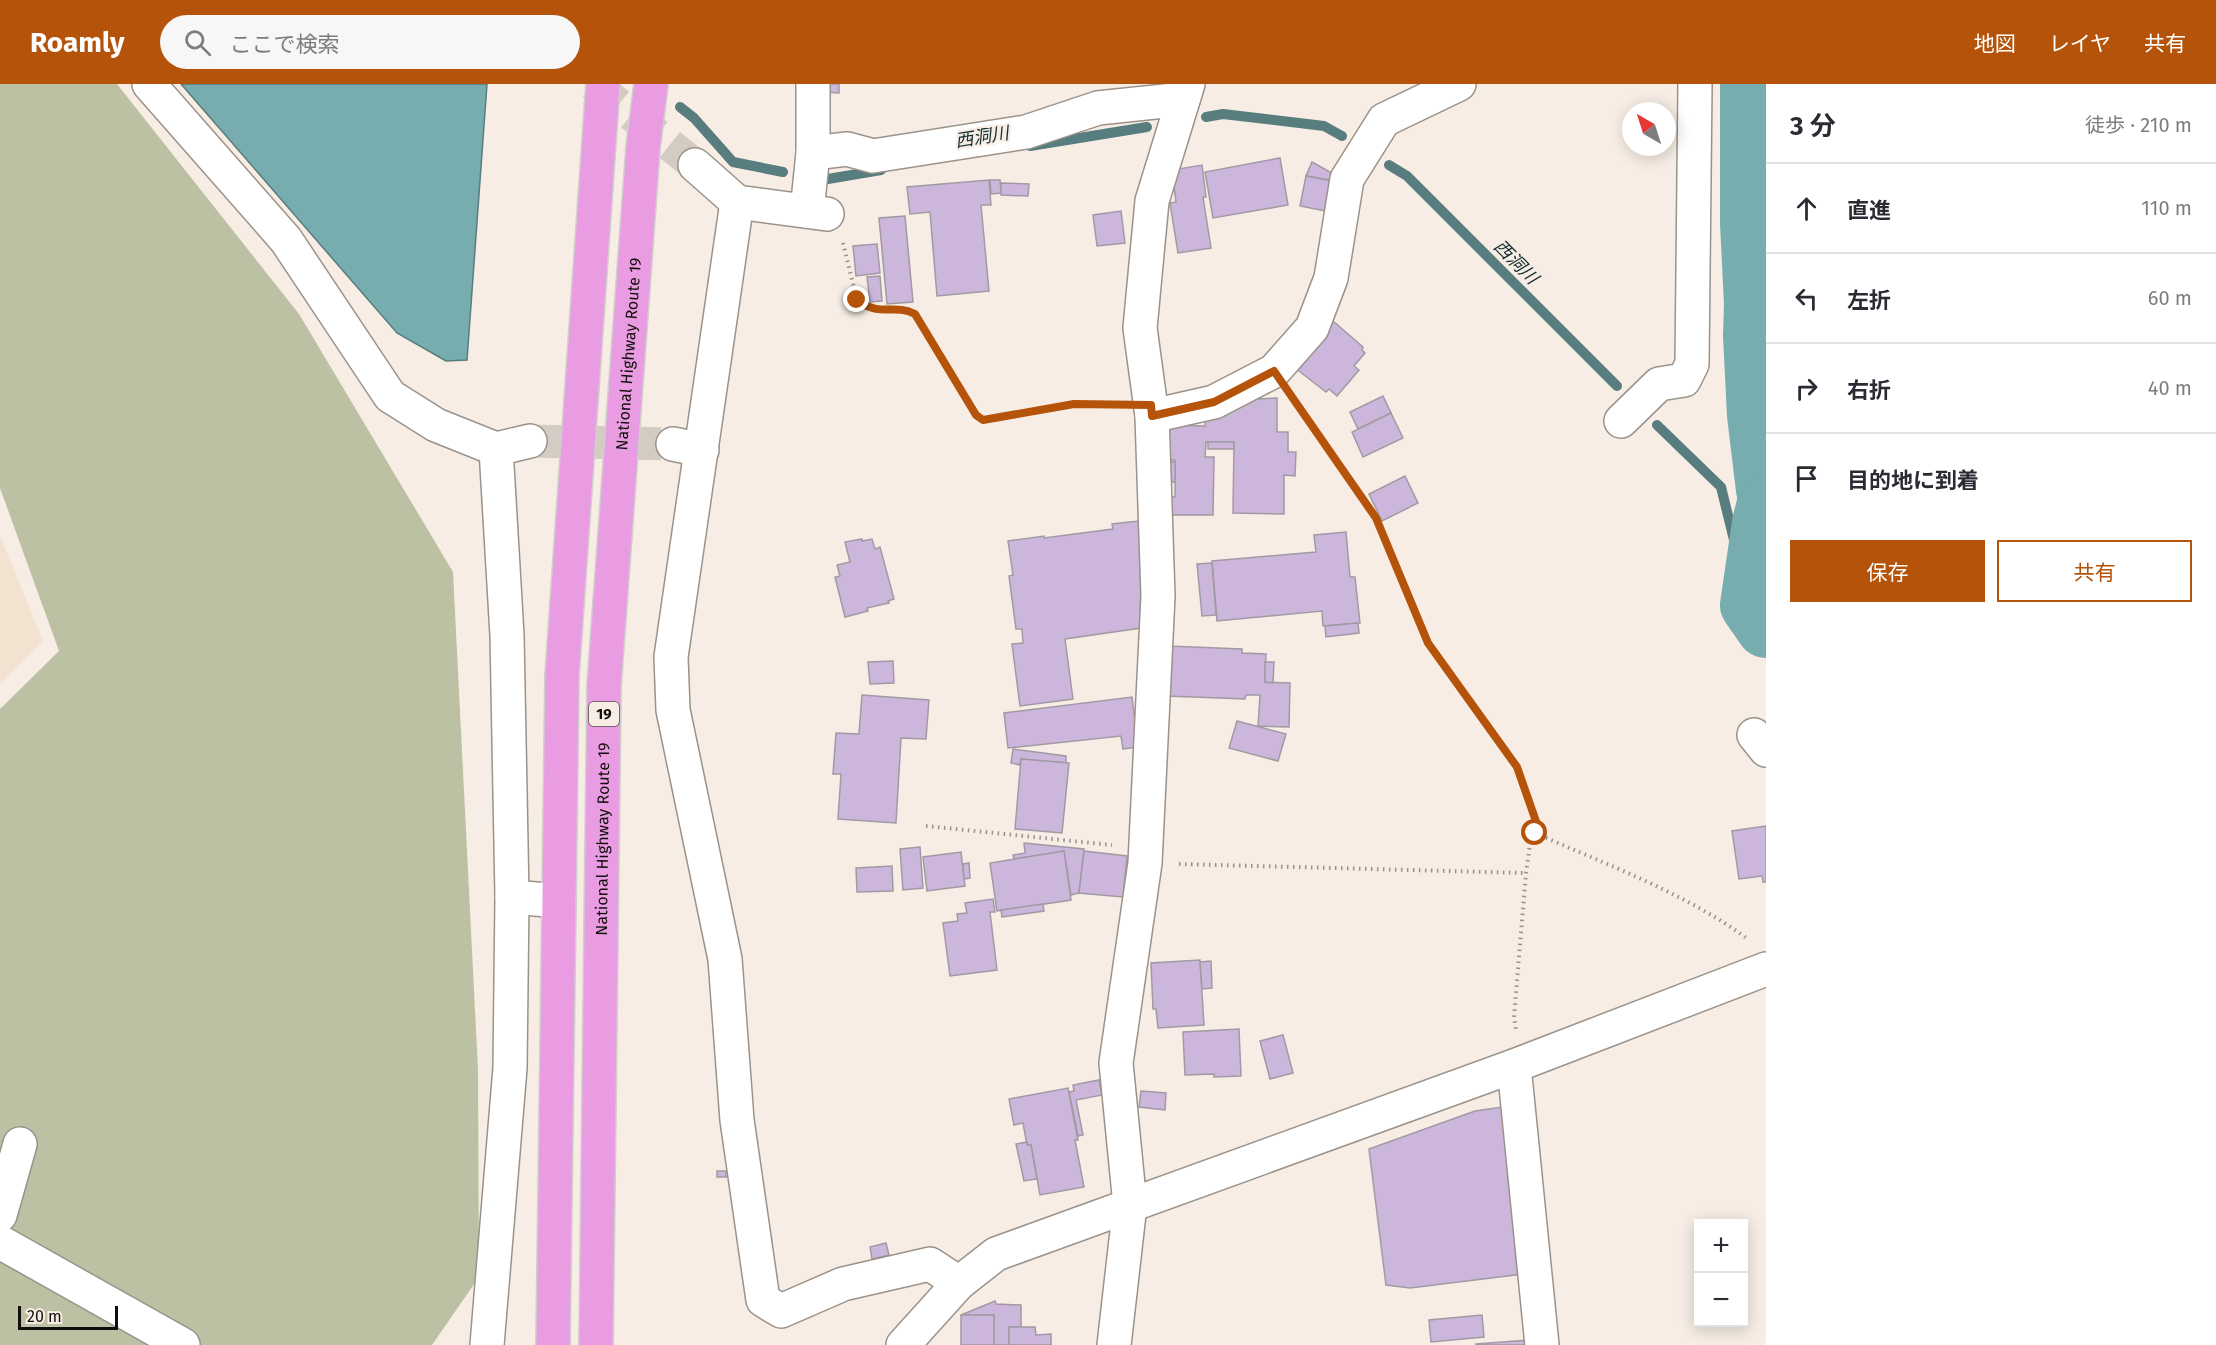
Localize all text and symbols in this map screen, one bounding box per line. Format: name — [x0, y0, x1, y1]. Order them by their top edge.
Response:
search box — [160, 15, 580, 69]
text: Roamly — [30, 26, 124, 59]
icon: search — [181, 26, 214, 59]
text: ここで検索 — [229, 31, 340, 58]
text: 地図 — [1974, 31, 2016, 57]
text: レイヤ — [2049, 31, 2111, 57]
text: 共有 — [2144, 31, 2186, 57]
north arrow — [1622, 102, 1676, 156]
text: 3 分 — [1790, 111, 1836, 142]
text: 徒歩 · 210 m — [2085, 113, 2192, 137]
water label: 西洞川 — [954, 122, 1012, 152]
icon: ahead — [1790, 192, 1823, 225]
text: 110 m — [2141, 196, 2192, 220]
text: 直進 — [1847, 197, 1891, 224]
water label: 西洞川 — [1489, 235, 1544, 290]
street label: National Highway Route 19 — [612, 257, 645, 451]
icon: left — [1790, 282, 1823, 315]
route end — [843, 286, 869, 312]
text: 60 m — [2148, 286, 2192, 310]
text: 左折 — [1847, 287, 1891, 314]
icon: right — [1790, 372, 1823, 405]
text: 40 m — [2148, 376, 2192, 400]
text: 右折 — [1847, 377, 1891, 404]
icon: arrive — [1790, 462, 1823, 495]
text: 目的地に到着 — [1847, 467, 1979, 494]
button: 保存 — [1790, 540, 1985, 602]
button: 共有 — [1997, 540, 2192, 602]
road number: 19 — [589, 702, 619, 726]
street label: National Highway Route 19 — [591, 742, 613, 936]
route start — [1521, 819, 1547, 845]
map controls — [1694, 1219, 1748, 1327]
button: + — [1694, 1219, 1748, 1273]
button: − — [1694, 1273, 1748, 1327]
scale bar — [18, 1303, 118, 1330]
text: 20 m — [27, 1307, 62, 1326]

